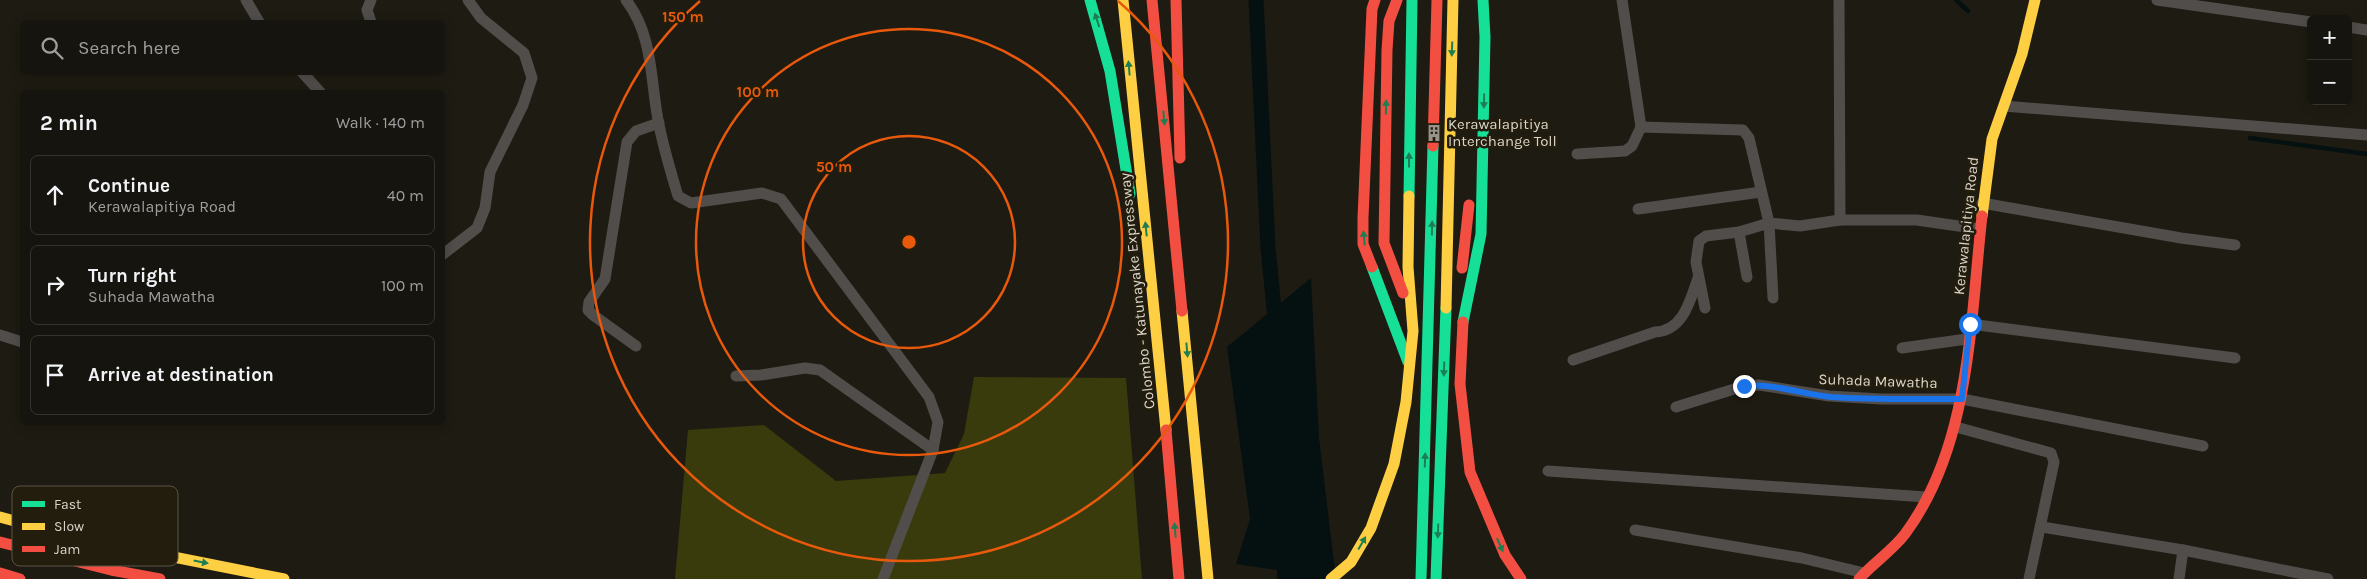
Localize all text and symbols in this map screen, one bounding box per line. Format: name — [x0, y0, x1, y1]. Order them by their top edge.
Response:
text: 150 m — [662, 8, 704, 26]
one-way arrow — [1093, 12, 1101, 27]
map controls — [2307, 15, 2352, 105]
button: + — [2307, 15, 2352, 60]
search box — [20, 20, 445, 75]
icon: search — [38, 34, 66, 62]
text: Search here — [78, 37, 180, 59]
one-way arrow — [1448, 41, 1456, 57]
one-way arrow — [1125, 59, 1133, 75]
button: − — [2307, 60, 2352, 105]
text: 100 m — [737, 83, 779, 101]
one-way arrow — [1479, 93, 1487, 109]
one-way arrow — [1382, 99, 1390, 115]
one-way arrow — [1160, 110, 1168, 126]
text: 2 min — [40, 111, 98, 135]
text: Walk · 140 m — [336, 113, 425, 132]
place label: Kerawalapitiya Interchange Toll — [1448, 115, 1557, 150]
building icon: Kerawalapitiya Interchange Toll — [1424, 123, 1444, 143]
one-way arrow — [1405, 152, 1413, 168]
street label: Kerawalapitiya Road — [1950, 156, 1982, 296]
text: 50 m — [816, 158, 852, 176]
street label: Colombo - Katunayake Expressway — [1116, 172, 1158, 410]
text: Continue — [88, 175, 170, 197]
icon: ahead — [41, 181, 69, 209]
text: 40 m — [387, 186, 424, 205]
text: Kerawalapitiya Road — [88, 197, 236, 216]
one-way arrow — [1428, 220, 1436, 236]
one-way arrow — [1142, 221, 1150, 237]
one-way arrow — [1360, 230, 1368, 246]
centre of rings — [900, 233, 918, 251]
text: Turn right — [88, 265, 177, 287]
icon: right — [41, 271, 69, 299]
text: 100 m — [381, 276, 424, 295]
text: Suhada Mawatha — [88, 287, 215, 306]
route start — [1959, 313, 1982, 336]
one-way arrow — [1183, 342, 1191, 358]
icon: arrive — [41, 361, 69, 389]
one-way arrow — [1440, 361, 1448, 377]
text: Arrive at destination — [88, 364, 274, 386]
street label: Suhada Mawatha — [1818, 370, 1938, 392]
route end — [1733, 375, 1756, 398]
one-way arrow — [1421, 452, 1429, 468]
legend — [12, 486, 178, 566]
text: Fast — [54, 496, 81, 513]
text: Slow — [54, 518, 84, 535]
one-way arrow — [1171, 522, 1179, 538]
one-way arrow — [1434, 523, 1442, 539]
one-way arrow — [1358, 536, 1367, 549]
one-way arrow — [1497, 538, 1505, 552]
text: Jam — [54, 541, 80, 558]
one-way arrow — [193, 559, 209, 567]

